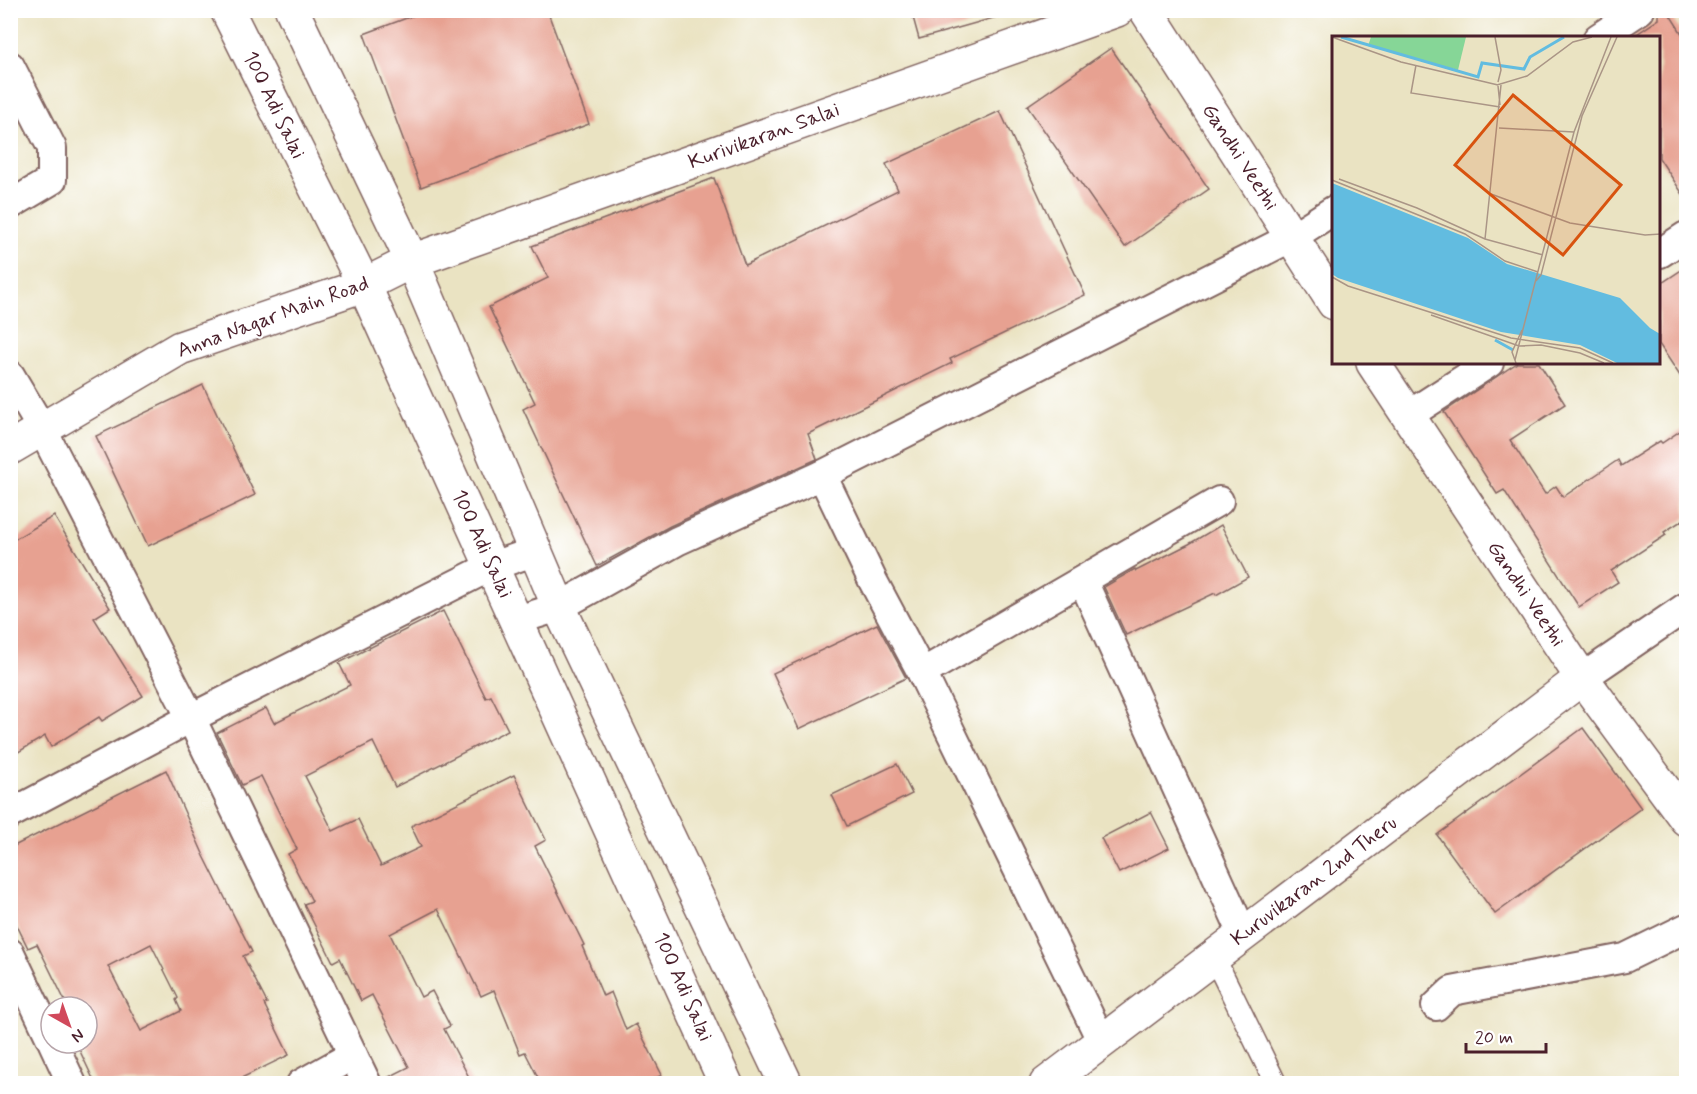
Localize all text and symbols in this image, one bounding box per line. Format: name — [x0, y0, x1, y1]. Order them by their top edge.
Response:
inset map — [1332, 36, 1661, 364]
street label: 100 Adi Salai — [236, 46, 312, 164]
street label: Kurivikaran Salai — [684, 96, 844, 176]
street label: Gandhi Veethi — [1195, 98, 1285, 216]
street label: Anna Nagar Main Road — [173, 269, 373, 365]
street label: 100 Adi Salai — [445, 485, 519, 603]
street label: Gandhi Veethi — [1480, 536, 1572, 653]
street label: Kuruvikaran 2nd Theru — [1225, 809, 1403, 953]
street label: 100 Adi Salai — [646, 928, 720, 1046]
north arrow — [39, 995, 99, 1055]
scale bar — [1466, 1016, 1546, 1054]
text: N — [67, 1024, 89, 1047]
text: 20 m — [1475, 1026, 1513, 1050]

